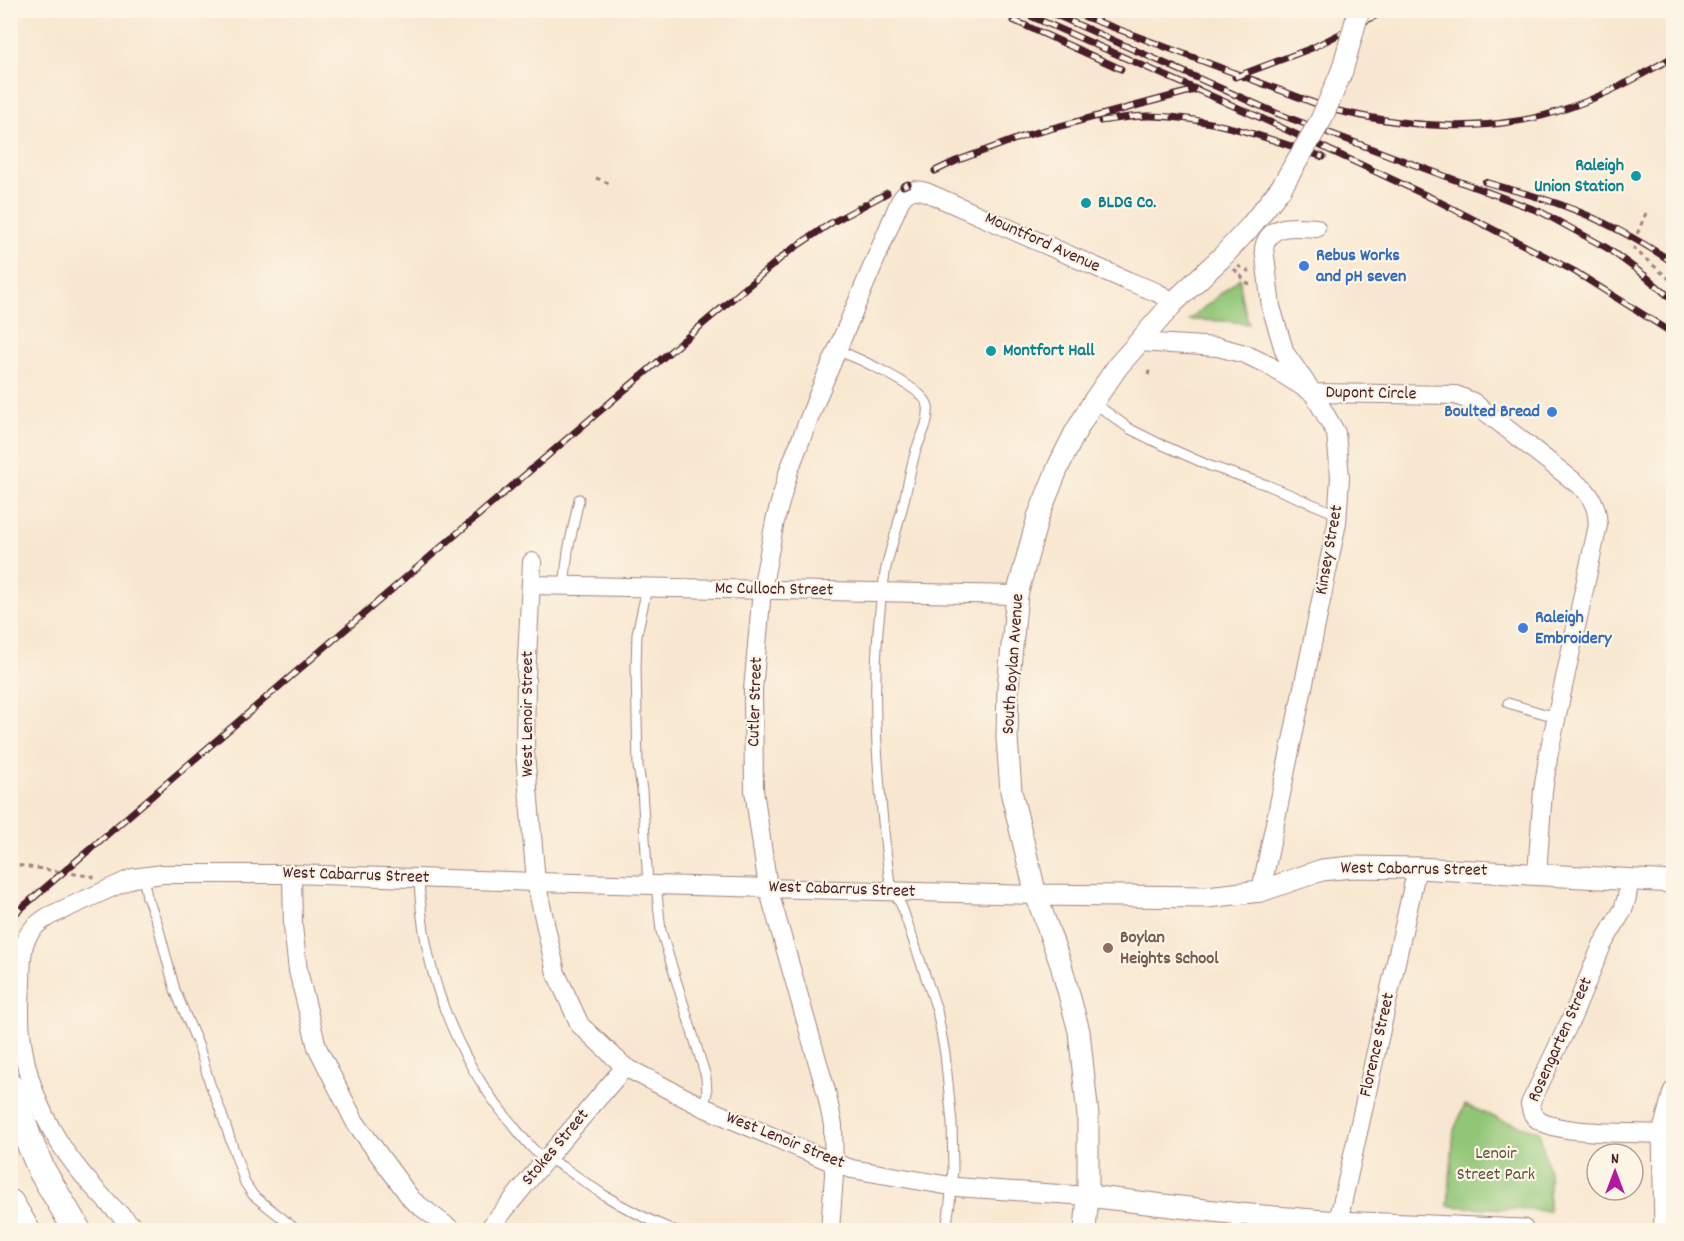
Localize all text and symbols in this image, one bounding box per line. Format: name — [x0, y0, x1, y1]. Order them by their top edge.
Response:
place label: Raleigh Union Station — [1534, 154, 1624, 200]
marker: Raleigh Union Station — [1629, 169, 1643, 183]
place label: BLDG Co. — [1098, 191, 1156, 216]
marker: BLDG Co. — [1079, 196, 1093, 210]
street label: Mountford Avenue — [980, 206, 1104, 280]
place label: Rebus Works and pH seven — [1316, 244, 1406, 290]
marker: Rebus Works and pH seven — [1297, 259, 1311, 273]
place label: Montfort Hall — [1003, 339, 1095, 364]
marker: Montfort Hall — [984, 344, 998, 358]
street label: Dupont Circle — [1325, 381, 1417, 407]
place label: Boulted Bread — [1444, 400, 1540, 425]
marker: Boulted Bread — [1545, 405, 1559, 419]
street label: Kinsey Street — [1310, 503, 1350, 597]
street label: Mc Culloch Street — [715, 576, 834, 604]
street label: South Boylan Avenue — [997, 593, 1031, 735]
place label: Raleigh Embroidery — [1535, 606, 1612, 652]
marker: Raleigh Embroidery — [1516, 621, 1530, 635]
street label: West Lenoir Street — [516, 651, 541, 777]
street label: Cutler Street — [742, 656, 770, 747]
street label: West Cabarrus Street — [1340, 856, 1488, 884]
street label: West Cabarrus Street — [282, 861, 430, 891]
street label: West Cabarrus Street — [768, 875, 916, 905]
place label: Boylan Heights School — [1120, 926, 1219, 972]
marker: Boylan Heights School — [1101, 941, 1115, 955]
street label: Rosengarten Street — [1522, 973, 1600, 1106]
street label: Florence Street — [1354, 990, 1402, 1100]
street label: Stokes Street — [516, 1104, 596, 1192]
street label: West Lenoir Street — [722, 1106, 848, 1176]
park label: Lenoir Street Park — [1457, 1142, 1535, 1188]
north arrow — [1585, 1142, 1645, 1202]
text: N — [1611, 1148, 1619, 1171]

